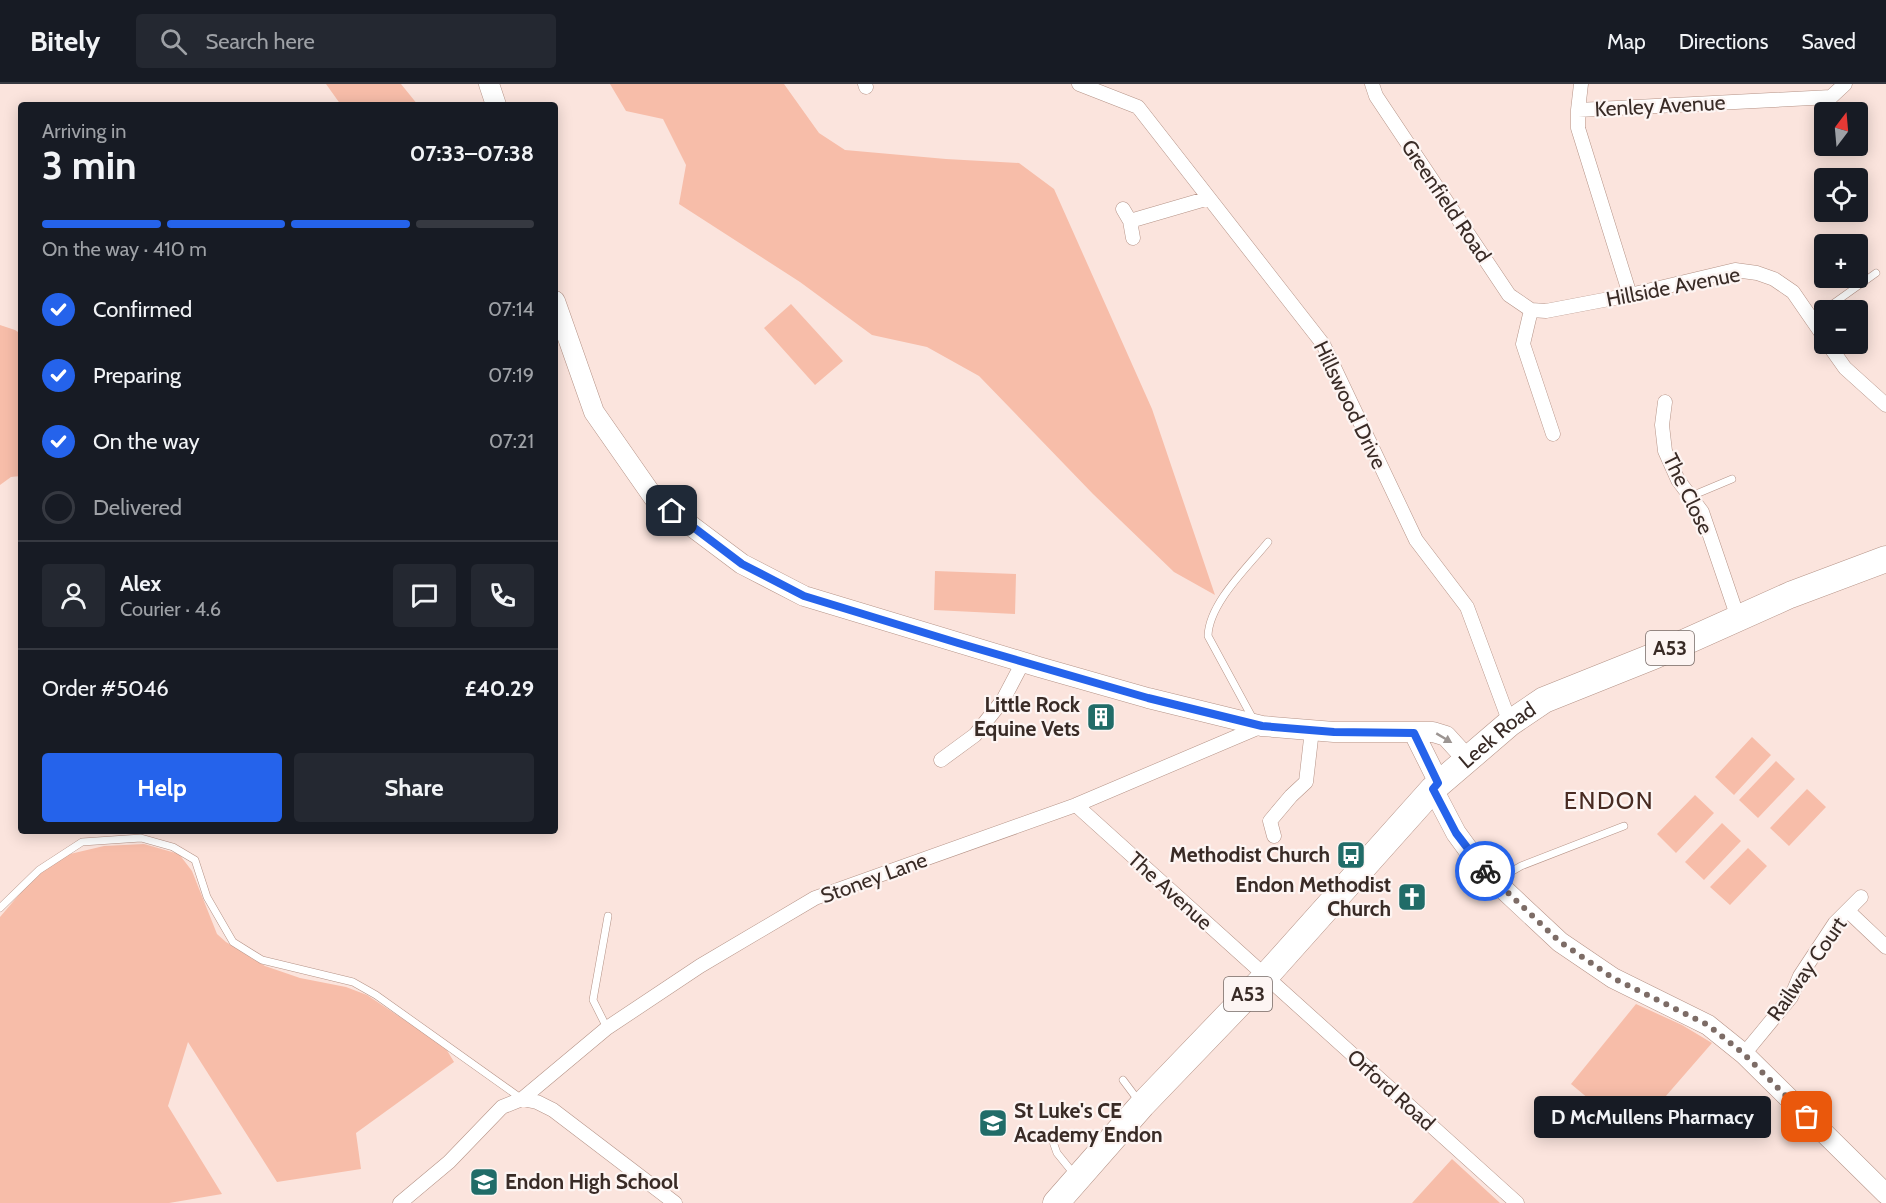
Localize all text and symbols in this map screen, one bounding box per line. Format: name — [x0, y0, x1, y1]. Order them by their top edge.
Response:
search box — [136, 14, 556, 68]
text: Bitely — [30, 24, 100, 58]
icon: search — [157, 25, 190, 58]
text: Search here — [205, 28, 315, 55]
text: Map — [1607, 29, 1646, 54]
text: Directions — [1679, 29, 1768, 54]
text: Saved — [1801, 29, 1856, 54]
street label: Kenley Avenue — [1594, 90, 1726, 121]
north arrow — [1814, 102, 1868, 156]
map controls — [1814, 102, 1868, 354]
text: Arriving in — [42, 119, 126, 143]
street label: Greenfield Road — [1396, 135, 1497, 267]
text: 07:33–07:38 — [410, 140, 534, 167]
text: 3 min — [42, 141, 137, 189]
button: locate — [1814, 168, 1868, 222]
button: + — [1814, 234, 1868, 288]
text: On the way · 410 m — [42, 237, 207, 261]
street label: Hillside Avenue — [1604, 261, 1742, 312]
icon: check — [42, 293, 75, 326]
text: Confirmed — [93, 296, 192, 323]
text: 07:14 — [488, 297, 534, 321]
button: − — [1814, 300, 1868, 354]
street label: Hillswood Drive — [1309, 337, 1392, 473]
icon: check — [42, 359, 75, 392]
text: Preparing — [93, 362, 181, 389]
text: 07:19 — [488, 363, 534, 387]
icon: check — [42, 425, 75, 458]
text: On the way — [93, 428, 200, 455]
text: 07:21 — [489, 429, 534, 453]
street label: The Close — [1658, 449, 1719, 538]
pin — [646, 485, 697, 536]
text: Delivered — [93, 494, 182, 521]
icon: home — [655, 494, 688, 527]
button: person — [42, 564, 105, 627]
button: chat — [393, 564, 456, 627]
button: phone — [471, 564, 534, 627]
text: Alex — [120, 570, 161, 597]
text: Courier · 4.6 — [120, 597, 221, 621]
road number: A53 — [1646, 631, 1694, 665]
text: Order #5046 — [42, 675, 169, 702]
text: £40.29 — [465, 675, 534, 702]
place label: Little Rock Equine Vets — [974, 692, 1081, 741]
street label: Leek Road — [1454, 696, 1540, 773]
building icon: Little Rock Equine Vets — [1085, 701, 1117, 733]
one-way arrow — [1435, 732, 1452, 743]
button: Help — [42, 753, 282, 822]
button: Share — [294, 753, 534, 822]
district label: ENDON — [1564, 786, 1654, 815]
bus stop icon: Methodist Church — [1335, 839, 1367, 871]
courier — [1455, 841, 1515, 901]
place label: Methodist Church — [1170, 842, 1330, 867]
street label: The Avenue — [1123, 846, 1218, 935]
street label: Stoney Lane — [817, 847, 931, 908]
icon: bike — [1469, 855, 1502, 888]
place label: Endon Methodist Church — [1235, 872, 1391, 921]
church icon: Endon Methodist Church — [1396, 881, 1428, 913]
street label: Railway Court — [1762, 912, 1852, 1025]
road number: A53 — [1224, 977, 1272, 1011]
street label: Orford Road — [1342, 1044, 1440, 1135]
pin — [1781, 1091, 1832, 1142]
callout: D McMullens Pharmacy — [1534, 1096, 1771, 1138]
place label: St Luke's CE Academy Endon — [1014, 1098, 1163, 1147]
icon: bag — [1790, 1100, 1823, 1133]
text: D McMullens Pharmacy — [1551, 1105, 1754, 1129]
school or university icon: St Luke's CE Academy Endon — [977, 1107, 1009, 1139]
school or university icon: Endon High School — [468, 1166, 500, 1198]
place label: Endon High School — [505, 1169, 679, 1194]

